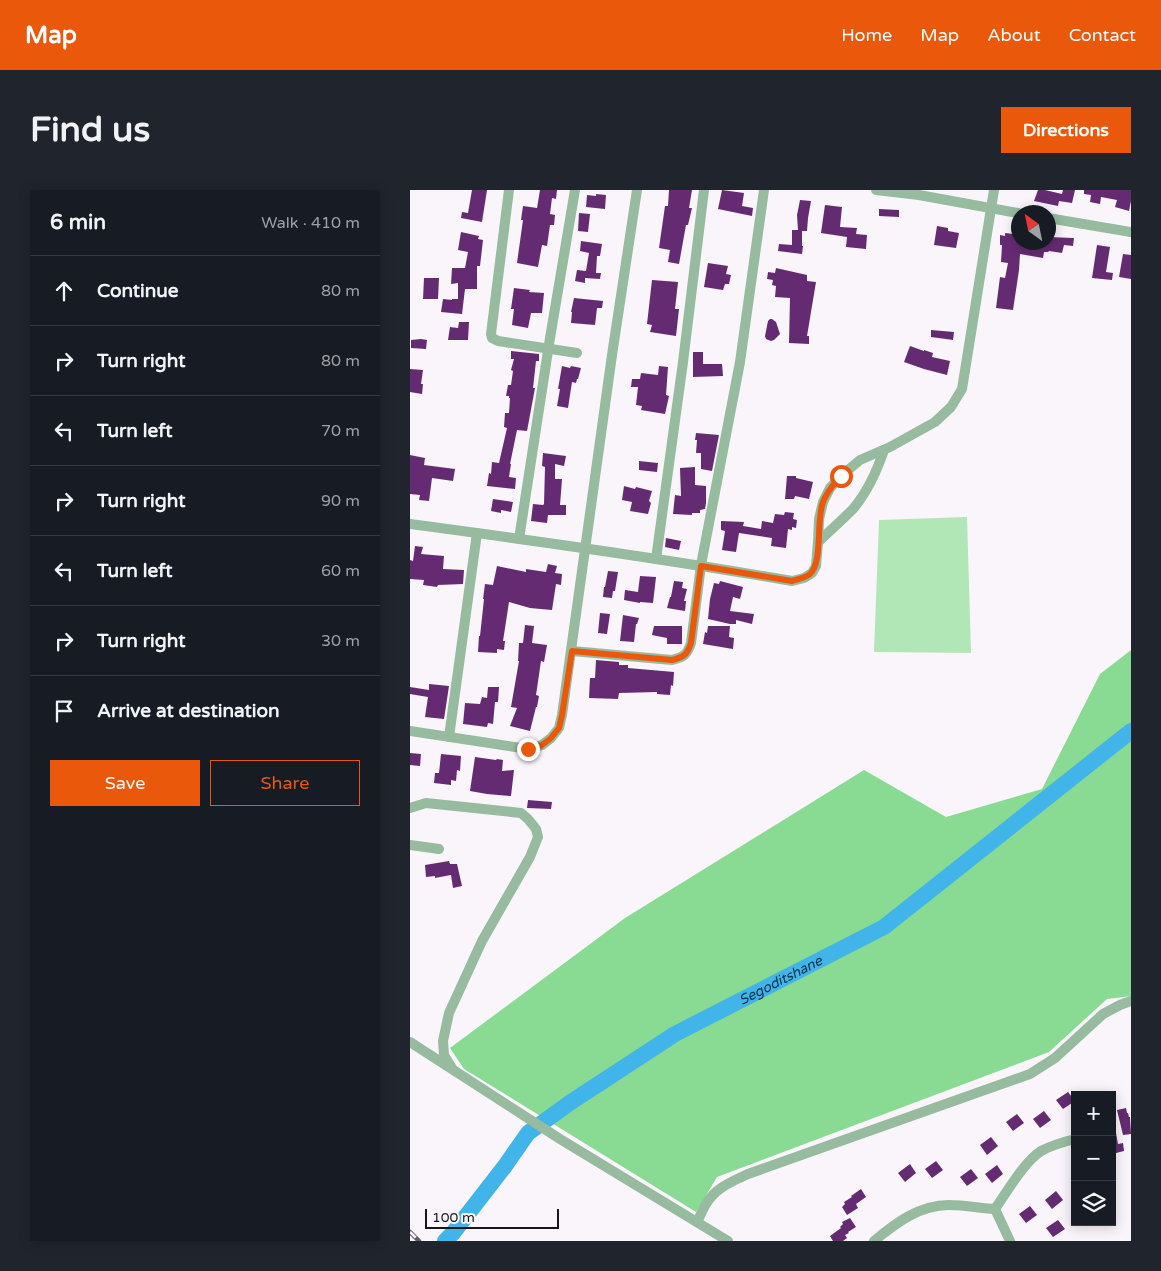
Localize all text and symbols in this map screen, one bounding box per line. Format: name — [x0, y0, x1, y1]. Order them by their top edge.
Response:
text: Map — [25, 21, 77, 50]
text: Home — [841, 24, 892, 46]
text: Map — [920, 24, 959, 46]
text: About — [987, 24, 1041, 46]
text: Contact — [1069, 24, 1136, 46]
button: Directions — [1001, 107, 1131, 153]
text: Find us — [30, 109, 150, 151]
north arrow — [1011, 205, 1056, 250]
text: 6 min — [50, 210, 106, 235]
text: Walk · 410 m — [261, 213, 360, 233]
icon: ahead — [50, 277, 78, 305]
text: Continue — [97, 280, 179, 302]
text: 80 m — [321, 281, 360, 301]
icon: right — [50, 347, 78, 375]
text: Turn right — [97, 350, 185, 372]
text: 80 m — [321, 351, 360, 371]
icon: left — [50, 417, 78, 445]
text: Turn left — [97, 420, 173, 442]
text: 70 m — [321, 421, 360, 441]
route start — [830, 465, 853, 488]
icon: right — [50, 487, 78, 515]
text: Turn right — [97, 490, 185, 512]
text: 90 m — [321, 491, 360, 511]
icon: left — [50, 557, 78, 585]
text: Turn left — [97, 560, 173, 582]
text: 60 m — [321, 561, 360, 581]
icon: right — [50, 627, 78, 655]
text: Turn right — [97, 630, 185, 652]
text: 30 m — [321, 631, 360, 651]
icon: arrive — [50, 697, 78, 725]
text: Arrive at destination — [97, 700, 280, 722]
route end — [517, 738, 540, 761]
button: Save — [50, 760, 200, 806]
button: Share — [210, 760, 360, 806]
water label: Segoditshane — [736, 951, 826, 1008]
map controls — [1071, 1091, 1116, 1226]
button: + — [1071, 1091, 1116, 1136]
button: − — [1071, 1136, 1116, 1181]
button: layers — [1071, 1181, 1116, 1226]
scale bar — [425, 1206, 559, 1229]
text: 100 m — [432, 1209, 475, 1226]

